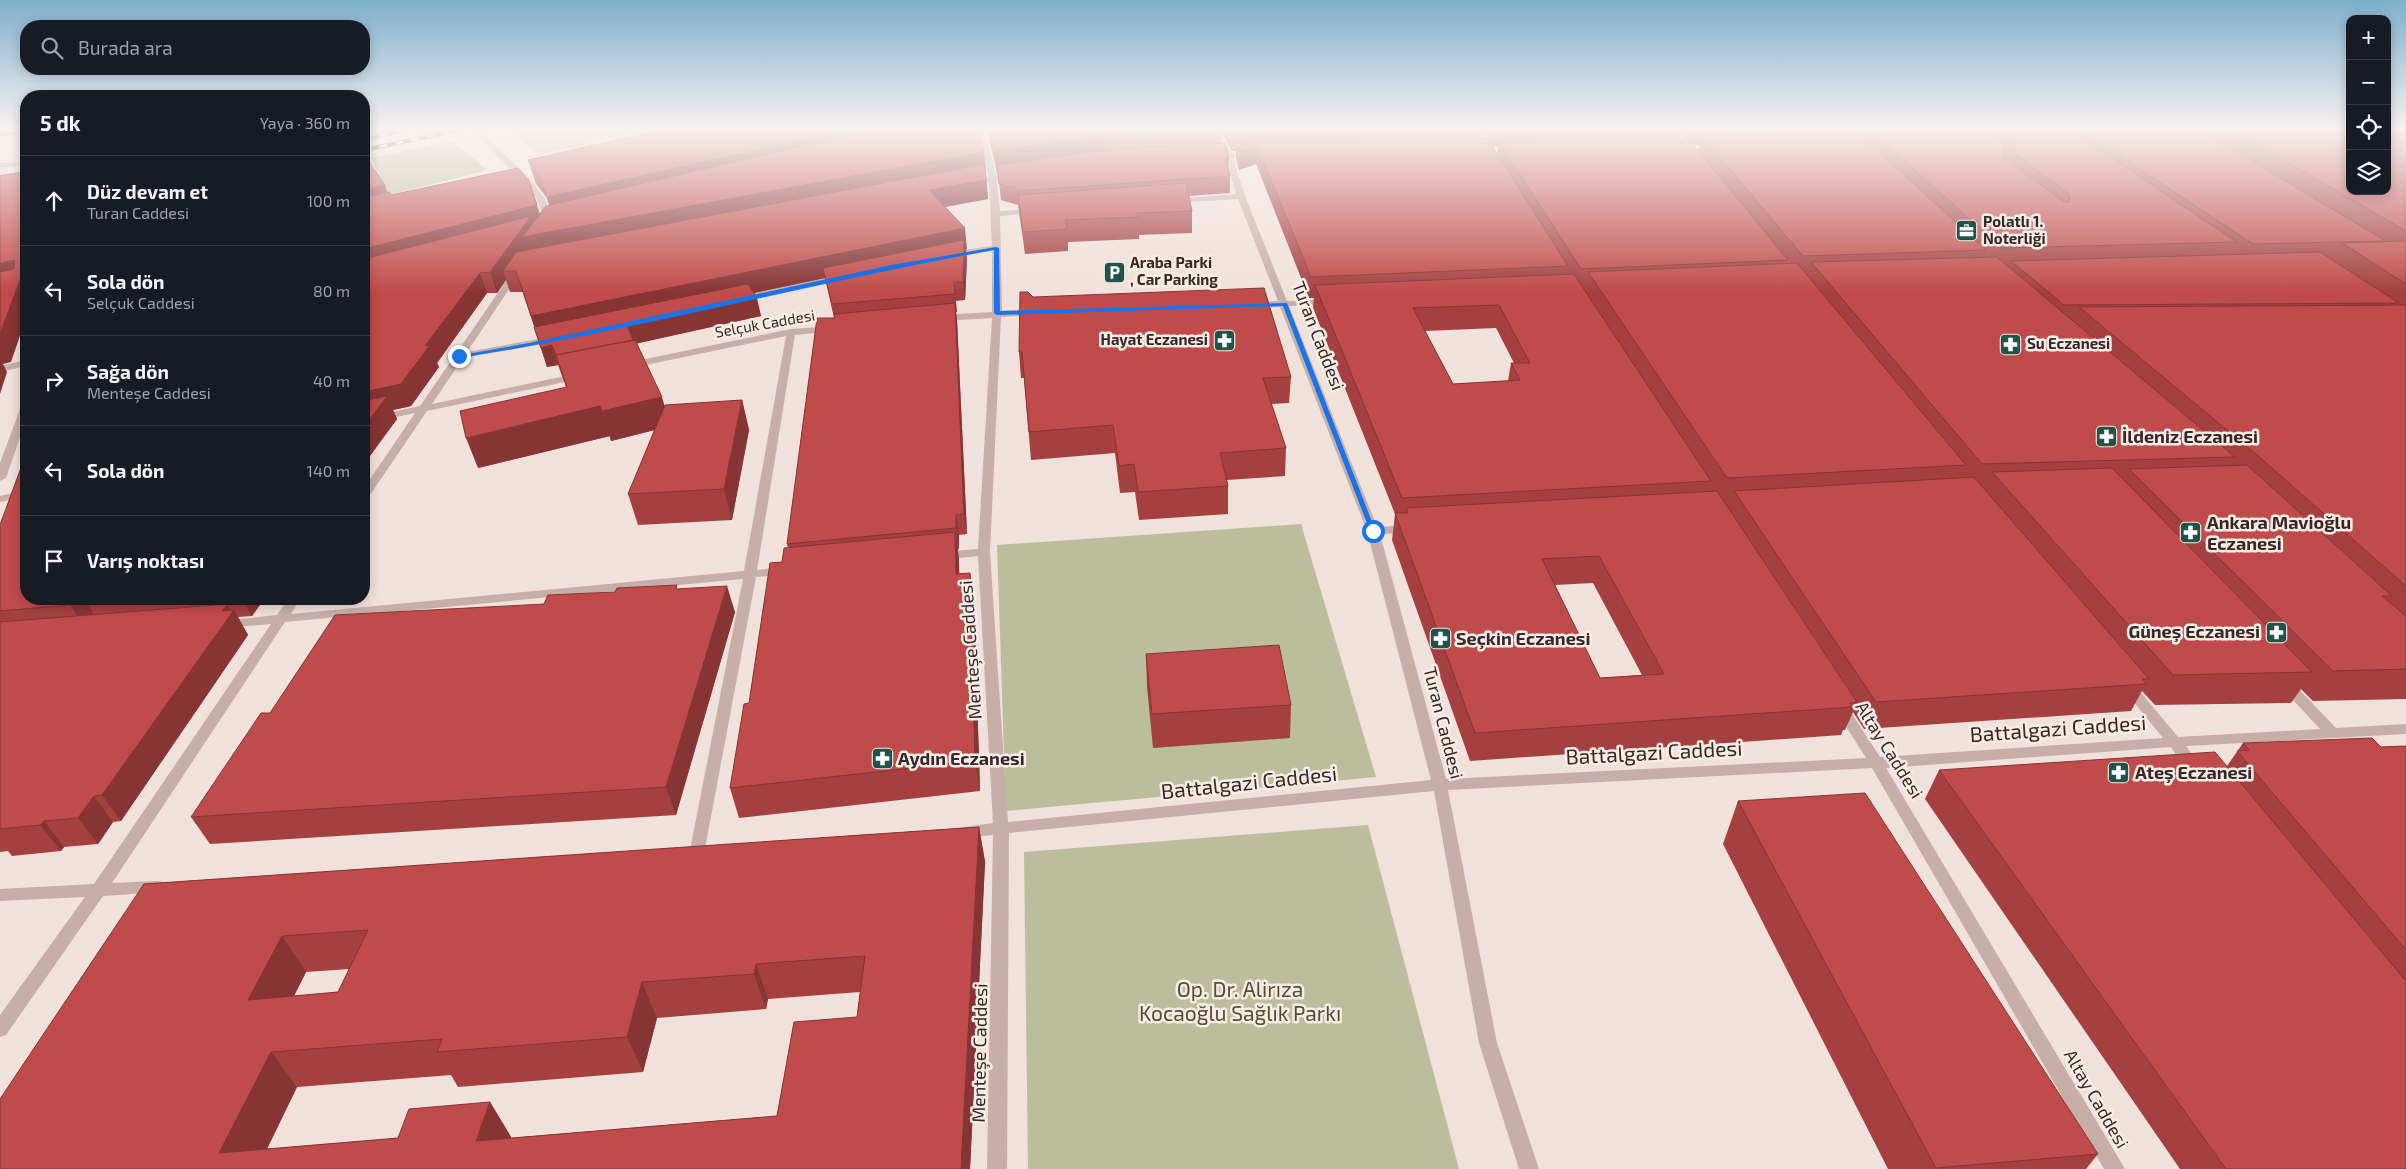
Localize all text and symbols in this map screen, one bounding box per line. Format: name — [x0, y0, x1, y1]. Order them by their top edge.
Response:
map controls — [2346, 15, 2391, 195]
button: + — [2346, 15, 2391, 60]
search box — [20, 20, 370, 75]
icon: search — [38, 34, 66, 62]
text: Burada ara — [78, 36, 173, 59]
button: − — [2346, 60, 2391, 105]
button: locate — [2346, 105, 2391, 150]
text: 5 dk — [40, 110, 80, 135]
text: Yaya · 360 m — [260, 113, 350, 132]
button: layers — [2346, 150, 2391, 195]
text: Düz devam et — [87, 180, 208, 203]
icon: ahead — [40, 187, 68, 215]
text: 100 m — [307, 191, 350, 210]
text: Turan Caddesi — [87, 203, 189, 222]
place label: Polatlı 1. Noterliği — [1983, 212, 2046, 247]
office icon: Polatlı 1. Noterliği — [1955, 219, 1979, 243]
place label: Araba Parki , Car Parking — [1130, 253, 1218, 288]
parking icon: Araba Parki , Car Parking — [1102, 260, 1126, 284]
text: Sola dön — [87, 270, 164, 293]
icon: left — [40, 277, 68, 305]
street label: Turan Caddesi — [1288, 278, 1350, 393]
text: 80 m — [313, 281, 350, 300]
text: Selçuk Caddesi — [87, 293, 195, 312]
street label: Selçuk Caddesi — [714, 305, 816, 342]
pharmacy icon: Hayat Eczanesi — [1212, 328, 1236, 352]
place label: Hayat Eczanesi — [1101, 330, 1208, 349]
pharmacy icon: Su Eczanesi — [1999, 332, 2023, 356]
place label: Su Eczanesi — [2027, 334, 2110, 352]
route end — [448, 345, 471, 368]
text: Sağa dön — [87, 360, 169, 383]
icon: right — [40, 367, 68, 395]
text: 40 m — [313, 371, 350, 390]
text: Menteşe Caddesi — [87, 383, 211, 402]
pharmacy icon: İldeniz Eczanesi — [2094, 425, 2118, 449]
place label: İldeniz Eczanesi — [2122, 425, 2258, 447]
icon: left — [40, 457, 68, 485]
text: Sola dön — [87, 459, 164, 482]
text: 140 m — [307, 461, 350, 480]
place label: Ankara Mavioğlu Eczanesi — [2207, 511, 2351, 554]
route start — [1362, 520, 1385, 543]
pharmacy icon: Ankara Mavioğlu Eczanesi — [2179, 521, 2203, 545]
icon: arrive — [40, 547, 68, 575]
text: Varış noktası — [87, 549, 204, 572]
street label: Menteşe Caddesi — [954, 580, 987, 720]
place label: Güneş Eczanesi — [2128, 620, 2260, 643]
pharmacy icon: Güneş Eczanesi — [2264, 620, 2288, 644]
pharmacy icon: Seçkin Eczanesi — [1428, 627, 1452, 651]
place label: Seçkin Eczanesi — [1456, 627, 1590, 650]
street label: Turan Caddesi — [1419, 664, 1469, 781]
street label: Altay Caddesi — [1851, 697, 1928, 802]
street label: Battalgazi Caddesi — [1969, 709, 2147, 746]
street label: Battalgazi Caddesi — [1565, 734, 1743, 769]
pharmacy icon: Aydın Eczanesi — [870, 747, 894, 771]
place label: Aydın Eczanesi — [898, 747, 1025, 769]
street label: Battalgazi Caddesi — [1160, 760, 1338, 803]
pharmacy icon: Ateş Eczanesi — [2107, 761, 2131, 785]
place label: Ateş Eczanesi — [2135, 761, 2252, 784]
park label: Op. Dr. Alirıza Kocaoğlu Sağlık Parkı — [1139, 976, 1341, 1025]
street label: Menteşe Caddesi — [967, 983, 992, 1123]
street label: Altay Caddesi — [2060, 1045, 2134, 1152]

